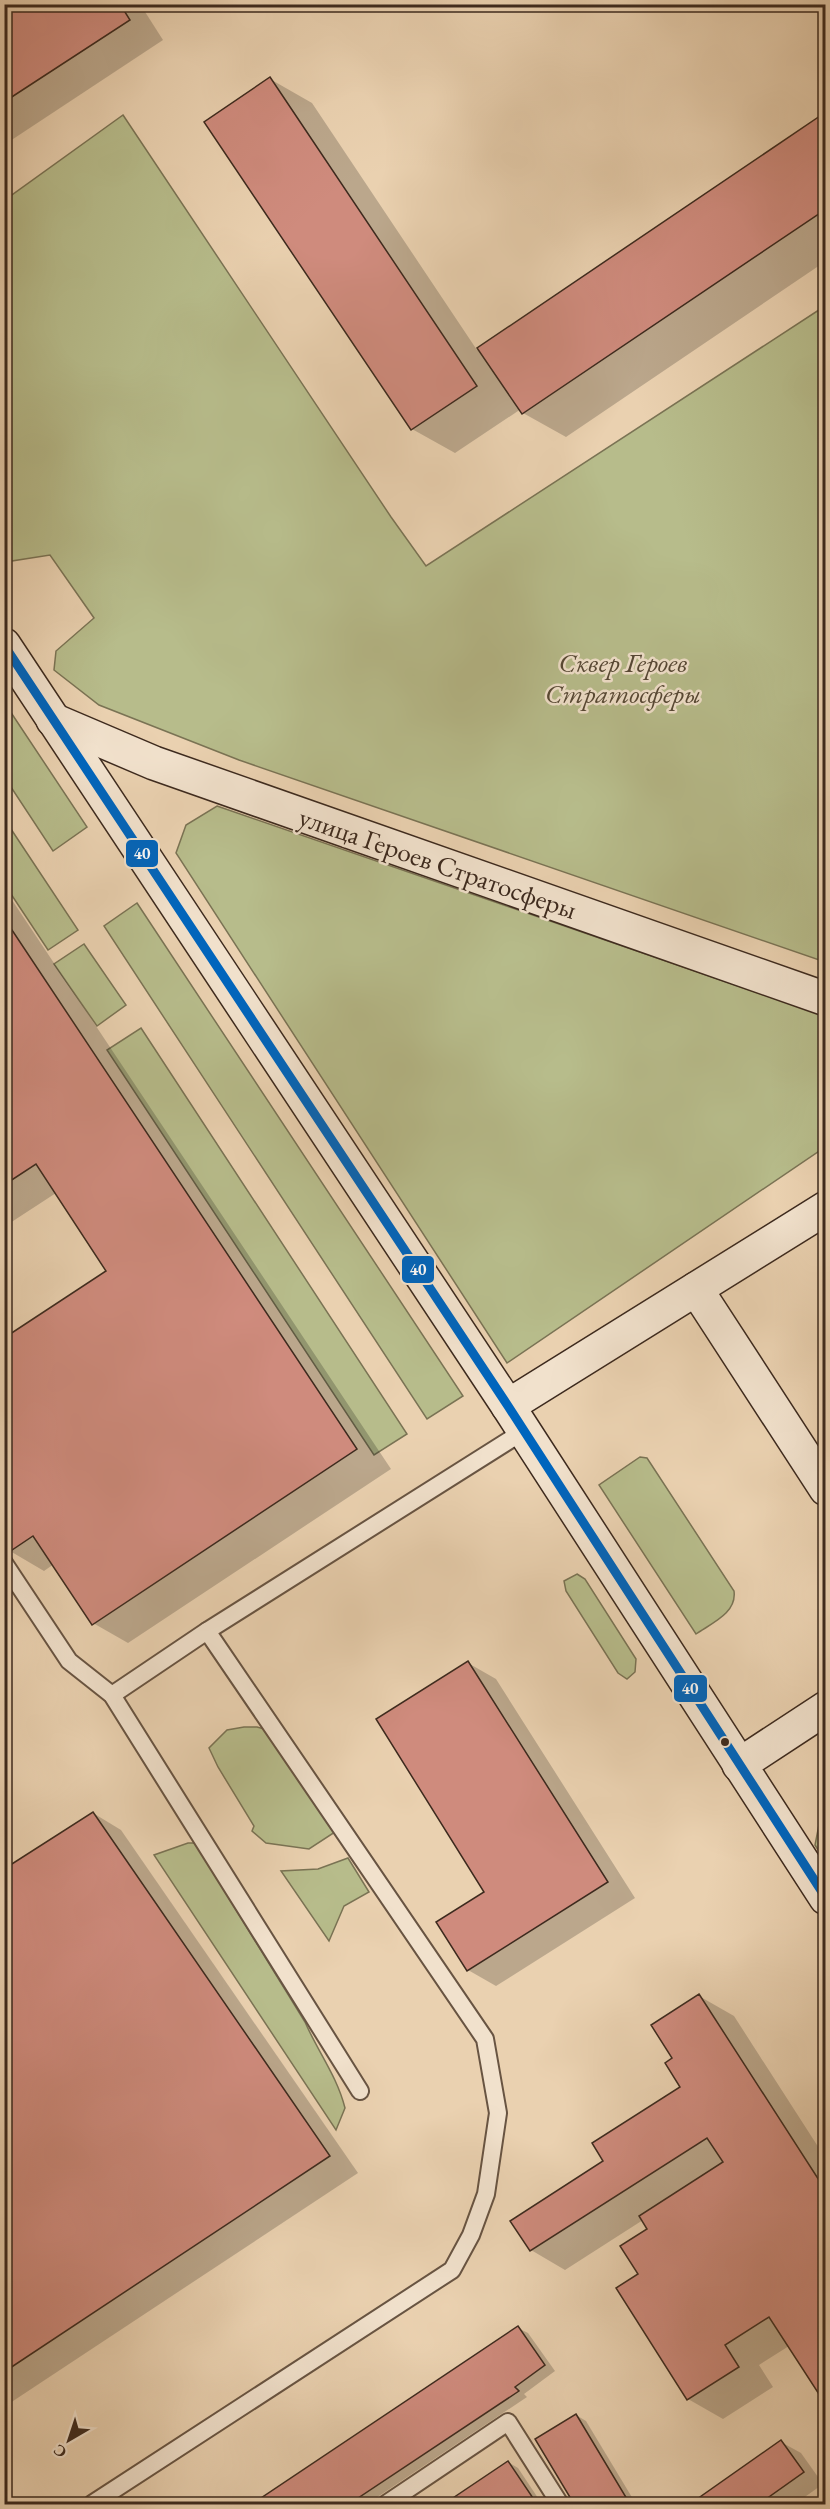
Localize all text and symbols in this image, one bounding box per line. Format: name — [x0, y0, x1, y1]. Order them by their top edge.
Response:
park label: Сквер Героев Стратосферы — [545, 645, 701, 711]
street label: улица Героев Стратосферы — [295, 799, 581, 927]
line badge: 40 — [125, 839, 159, 868]
text: 40 — [134, 843, 151, 864]
line badge: 40 — [401, 1255, 435, 1284]
text: 40 — [410, 1259, 427, 1280]
line badge: 40 — [673, 1674, 708, 1703]
text: 40 — [682, 1678, 699, 1699]
unlabelled marker — [719, 1736, 731, 1748]
north arrow — [39, 2410, 99, 2470]
text: С — [49, 2440, 71, 2463]

